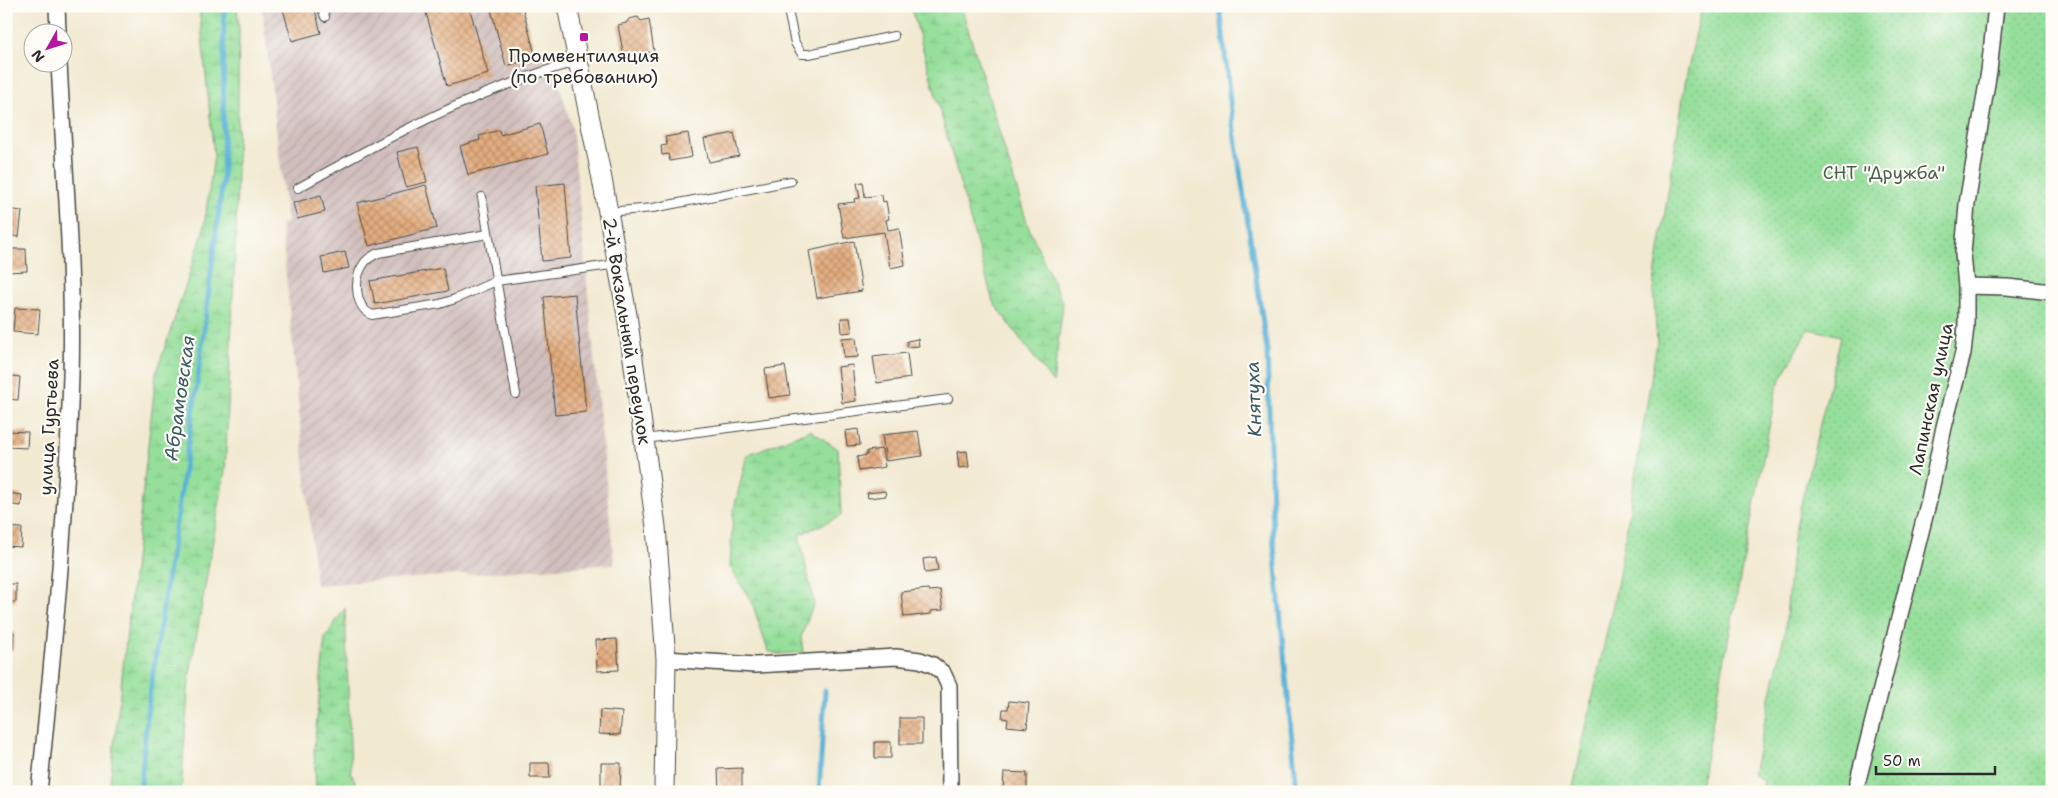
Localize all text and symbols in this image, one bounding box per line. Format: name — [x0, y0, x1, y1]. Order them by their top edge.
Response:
north arrow — [22, 22, 72, 72]
marker: Промвентиляция (по требованию) — [578, 31, 590, 43]
place label: Промвентиляция (по требованию) — [509, 44, 659, 89]
text: N — [27, 46, 48, 66]
park label: СНТ "Дружба" — [1823, 161, 1945, 185]
street label: 2-й Вокзальный переулок — [597, 216, 657, 447]
street label: Лапинская улица — [1903, 321, 1959, 477]
water label: Абрамовская — [158, 334, 201, 462]
street label: улица Гуртьева — [33, 358, 65, 496]
water label: Княтуха — [1240, 361, 1267, 437]
scale bar — [1876, 743, 1994, 775]
text: 50 m — [1883, 751, 1921, 771]

